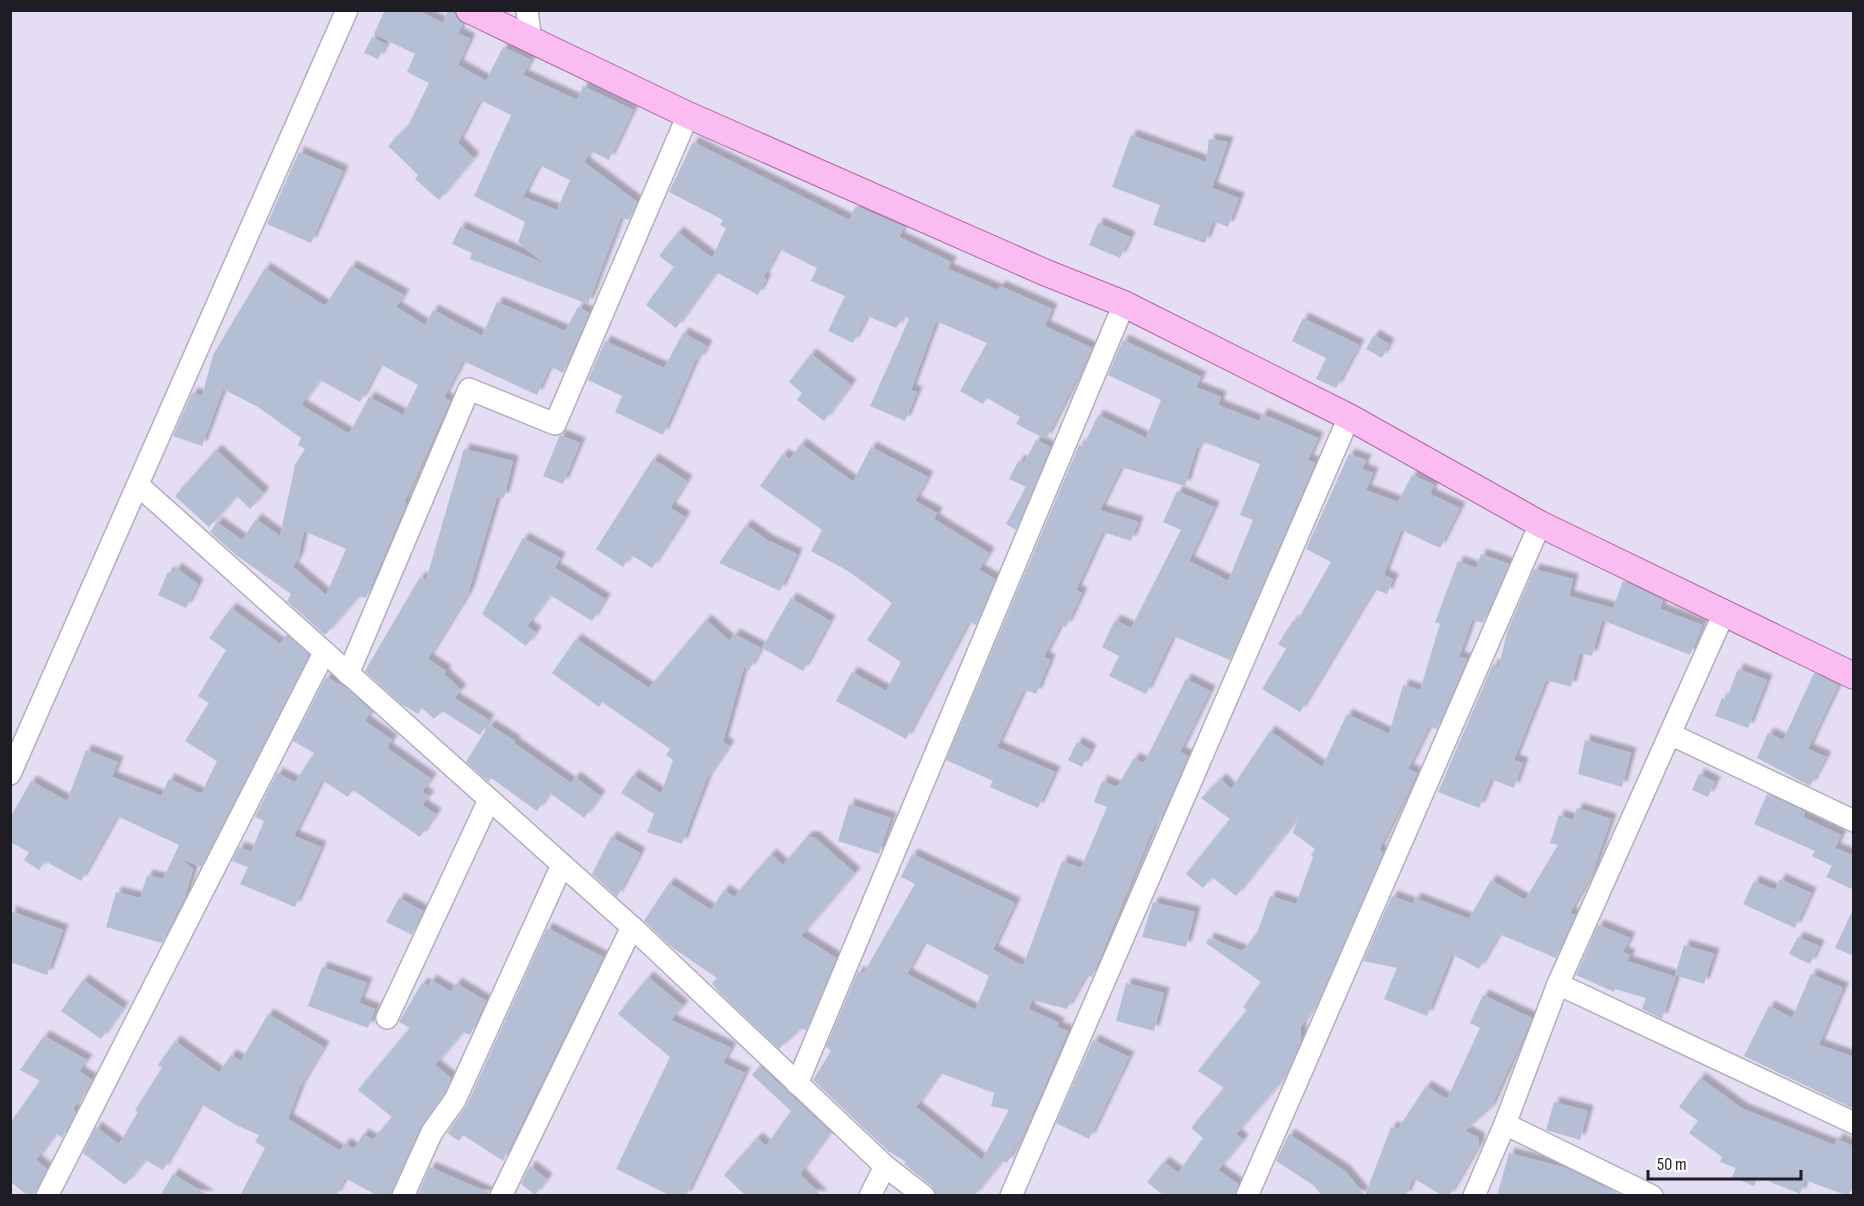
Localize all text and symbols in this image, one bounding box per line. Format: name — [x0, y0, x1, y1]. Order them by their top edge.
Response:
scale bar — [1648, 1143, 1801, 1181]
text: 50 m — [1657, 1154, 1687, 1175]

